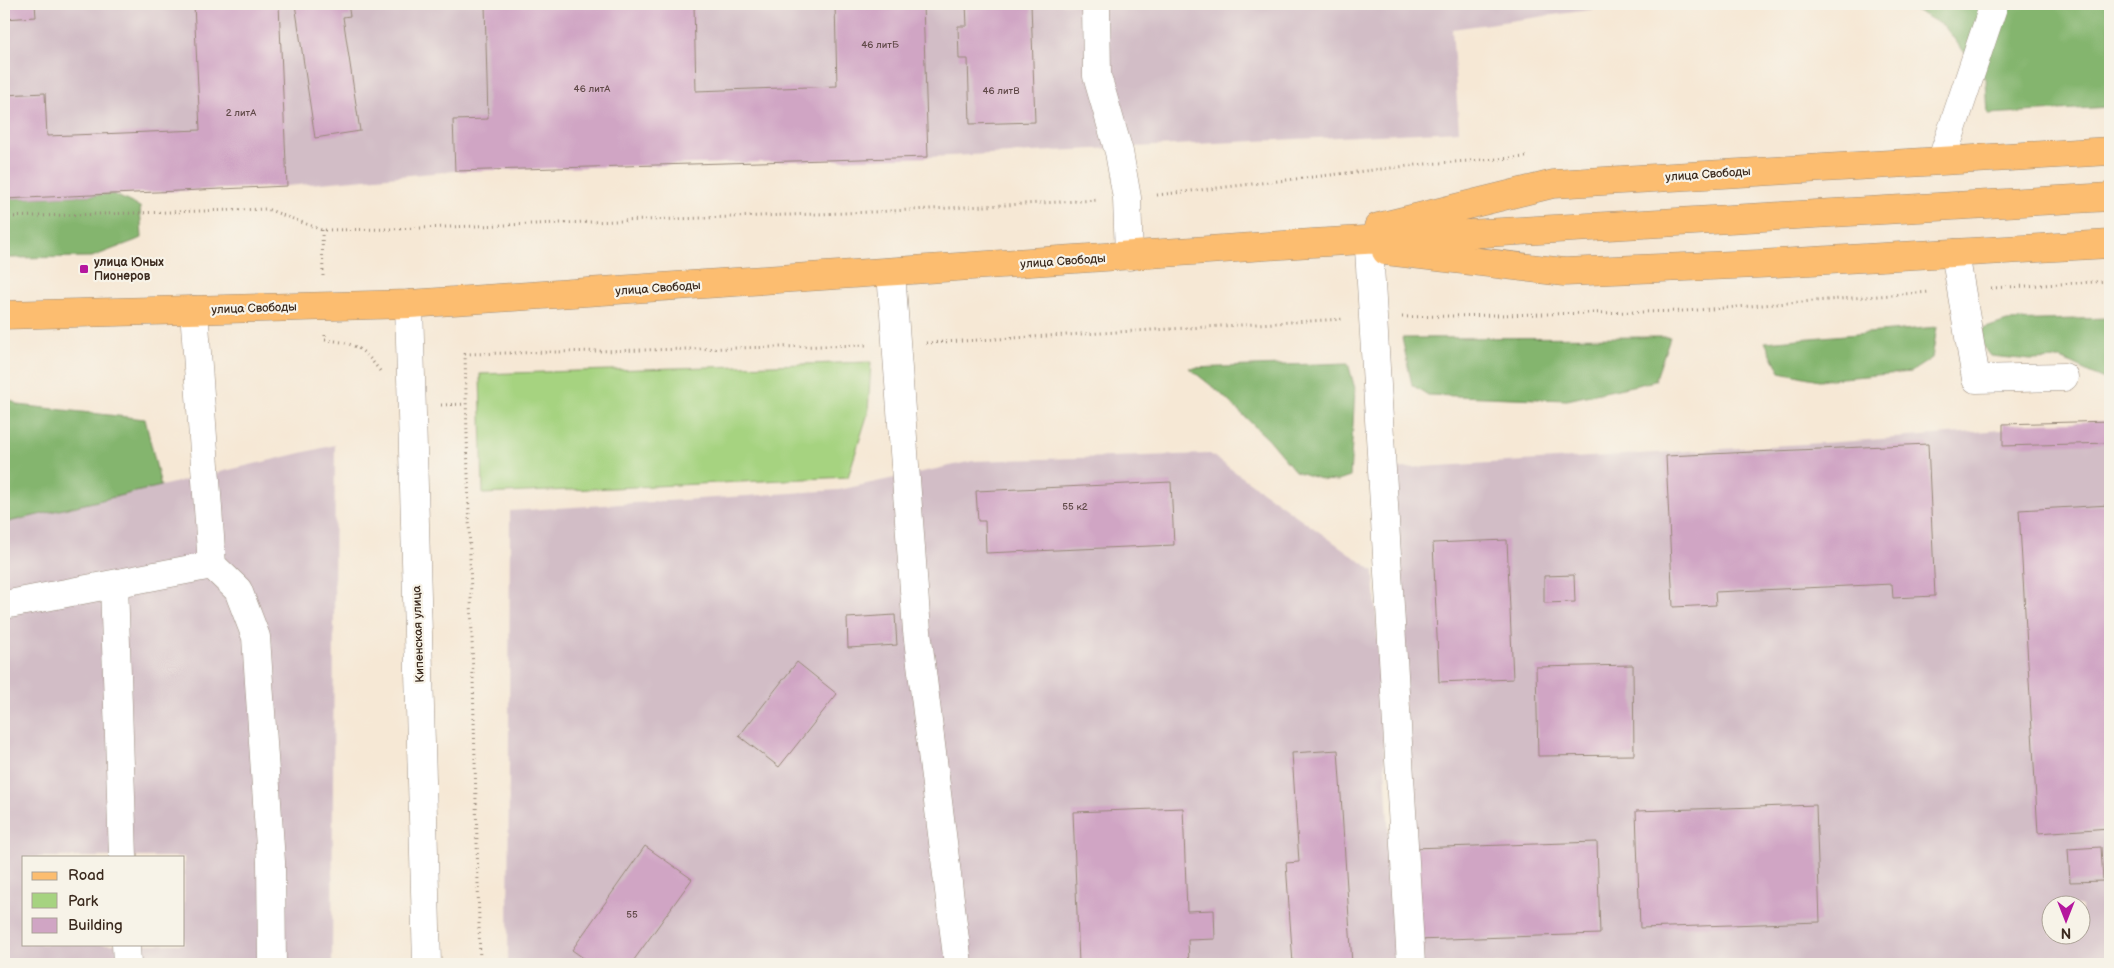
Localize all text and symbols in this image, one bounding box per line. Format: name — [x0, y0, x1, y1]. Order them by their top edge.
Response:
house number: 46 литБ — [861, 39, 899, 51]
house number: 46 литА — [574, 83, 611, 95]
house number: 46 литВ — [982, 85, 1020, 97]
house number: 2 литА — [226, 107, 257, 119]
street label: улица Свободы — [1665, 164, 1751, 185]
street label: улица Свободы — [1020, 251, 1106, 272]
place label: улица Юных Пионеров — [94, 255, 164, 284]
marker: улица Юных Пионеров — [78, 263, 90, 275]
street label: улица Свободы — [615, 278, 701, 299]
street label: улица Свободы — [211, 300, 297, 317]
house number: 55 к2 — [1062, 501, 1088, 513]
street label: Кипенская улица — [409, 585, 428, 683]
legend — [22, 856, 185, 946]
text: Road — [68, 866, 104, 885]
text: Park — [68, 892, 99, 911]
north arrow — [2042, 896, 2092, 946]
house number: 55 — [626, 909, 638, 921]
text: Building — [68, 916, 123, 935]
text: N — [2061, 924, 2071, 941]

